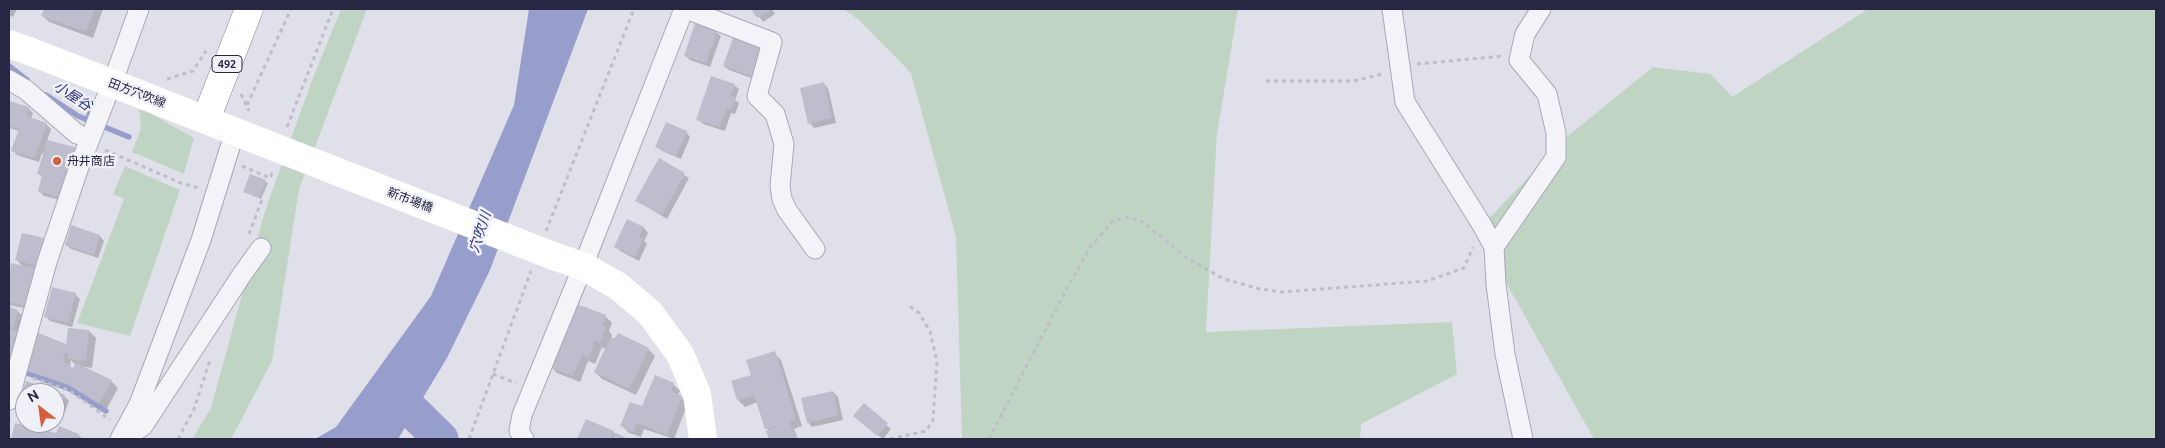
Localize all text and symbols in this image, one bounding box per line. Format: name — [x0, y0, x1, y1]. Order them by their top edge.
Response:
road number: 492 — [212, 56, 242, 72]
street label: 田方穴吹線 — [106, 76, 168, 110]
water label: 小屋谷 — [51, 78, 95, 114]
place label: 舟井商店 — [67, 154, 115, 168]
marker: 舟井商店 — [51, 155, 63, 167]
street label: 新市場橋 — [385, 185, 435, 215]
water label: 穴吹川 — [466, 209, 494, 255]
north arrow — [15, 383, 65, 433]
text: N — [24, 386, 42, 405]

